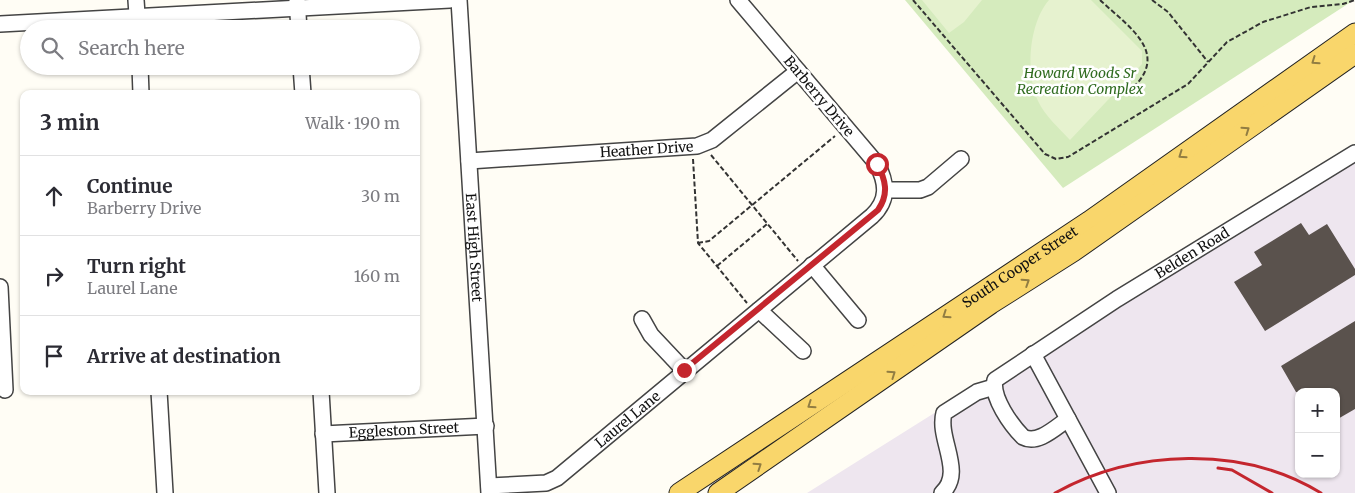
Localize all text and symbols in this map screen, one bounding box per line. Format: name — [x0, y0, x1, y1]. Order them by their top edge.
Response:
search box — [20, 20, 420, 75]
icon: search — [38, 34, 66, 62]
text: Search here — [78, 36, 185, 60]
street label: Barberry Drive — [780, 52, 858, 140]
one-way arrow — [1311, 55, 1321, 64]
park label: Howard Woods Sr Recreation Complex — [1017, 64, 1144, 98]
text: 3 min — [40, 109, 99, 136]
text: Walk · 190 m — [305, 113, 400, 133]
one-way arrow — [1241, 127, 1250, 136]
street label: Heather Drive — [599, 137, 694, 161]
one-way arrow — [1178, 149, 1188, 158]
route start — [866, 153, 889, 176]
text: Continue — [87, 174, 173, 198]
icon: ahead — [40, 182, 68, 210]
text: 30 m — [361, 186, 400, 206]
street label: East High Street — [462, 193, 486, 303]
text: Barberry Drive — [87, 198, 201, 218]
street label: South Cooper Street — [959, 222, 1081, 312]
street label: Belden Road — [1152, 223, 1233, 282]
text: Turn right — [87, 254, 186, 278]
icon: right — [40, 262, 68, 290]
text: 160 m — [354, 266, 400, 286]
text: Laurel Lane — [87, 278, 178, 298]
one-way arrow — [1020, 279, 1030, 288]
one-way arrow — [943, 308, 952, 318]
icon: arrive — [40, 342, 68, 370]
text: Arrive at destination — [87, 344, 281, 368]
route end — [673, 359, 696, 382]
one-way arrow — [886, 371, 896, 380]
street label: Laurel Lane — [591, 387, 664, 452]
map controls — [1295, 388, 1340, 478]
button: + — [1295, 388, 1340, 433]
one-way arrow — [807, 399, 817, 408]
street label: Eggleston Street — [348, 418, 460, 442]
button: − — [1295, 433, 1340, 478]
one-way arrow — [752, 463, 762, 472]

